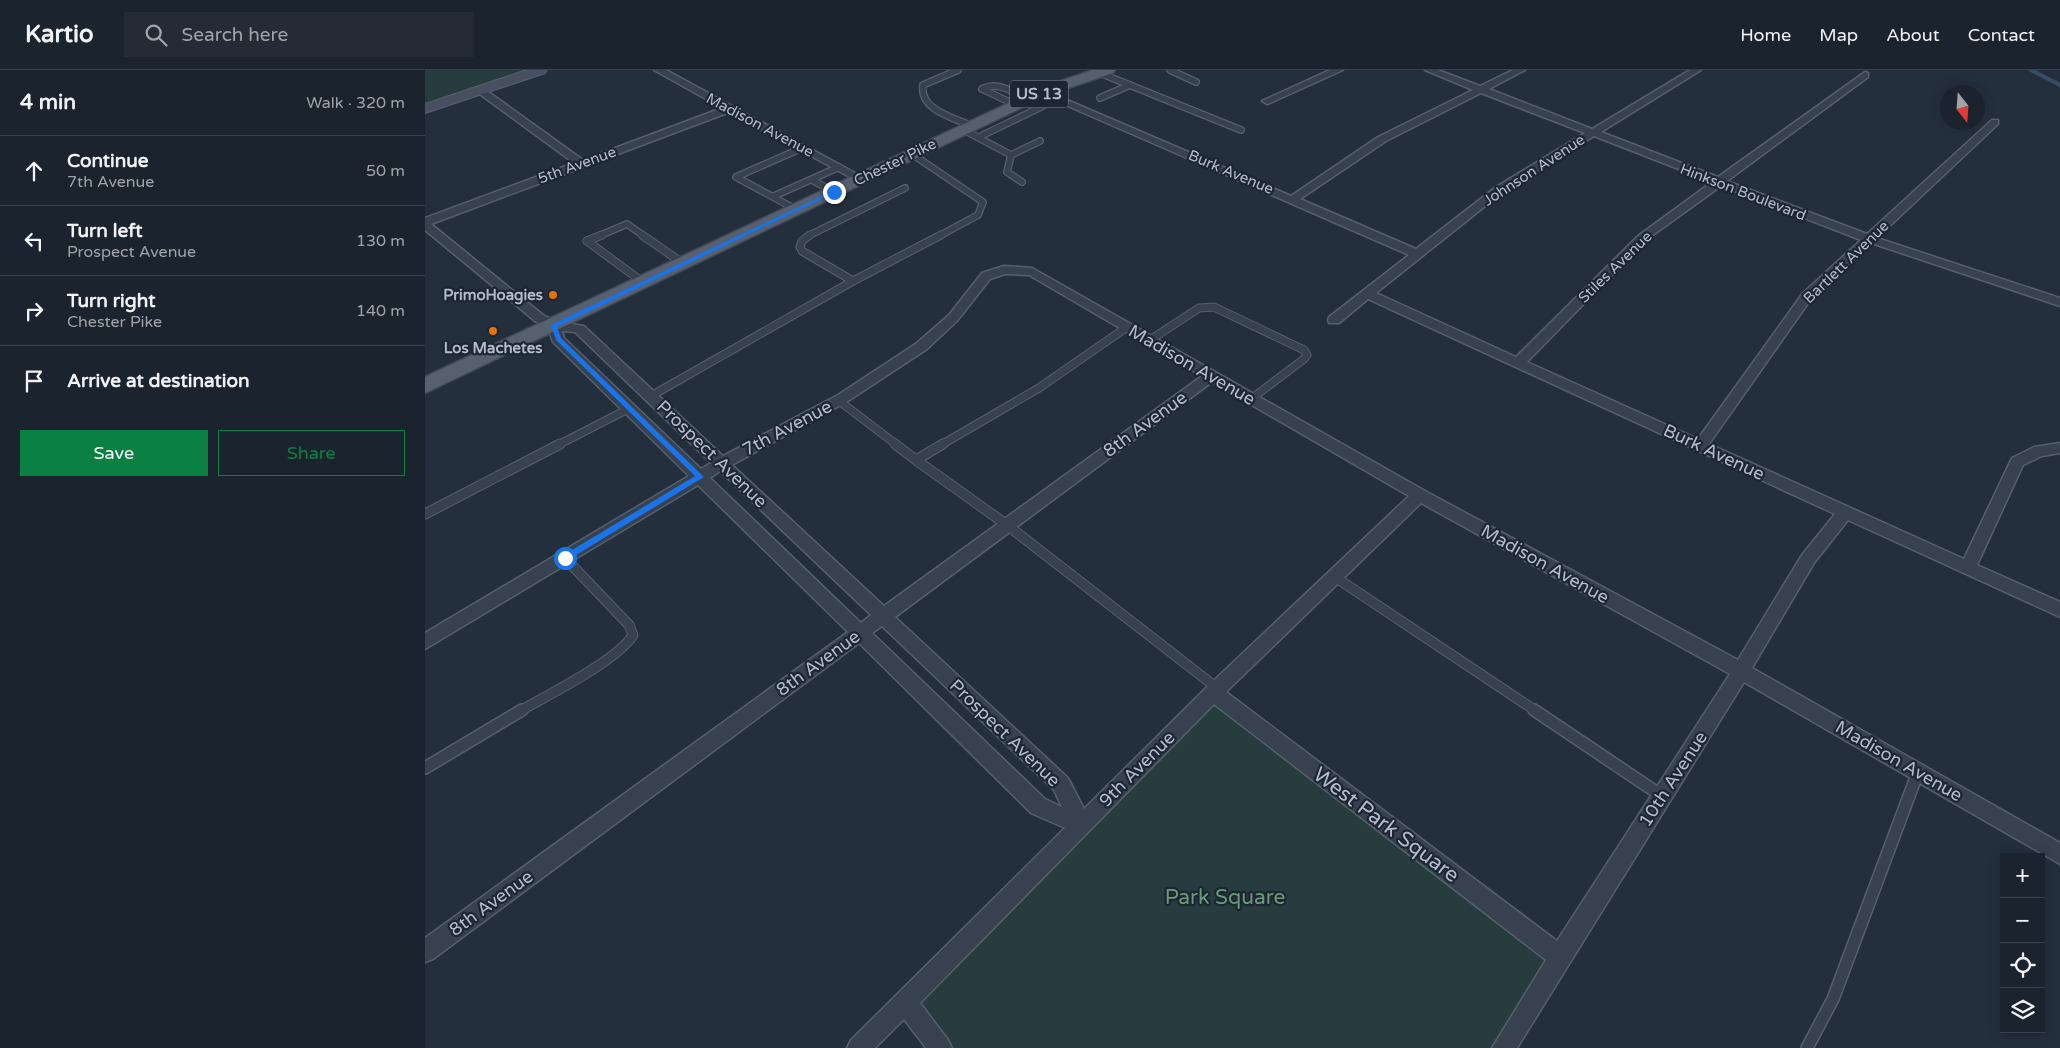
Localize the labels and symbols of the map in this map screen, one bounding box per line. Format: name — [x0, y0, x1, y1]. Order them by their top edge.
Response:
road number: US 13 — [1010, 80, 1068, 108]
north arrow — [1940, 85, 1985, 130]
street label: Madison Avenue — [703, 89, 817, 161]
street label: Johnson Avenue — [1480, 130, 1588, 210]
street label: Chester Pike — [851, 134, 939, 190]
street label: 5th Avenue — [535, 143, 619, 187]
street label: Burk Avenue — [1186, 146, 1276, 198]
street label: Hinkson Boulevard — [1677, 160, 1809, 224]
route end — [823, 181, 846, 204]
street label: Bartlett Avenue — [1800, 217, 1892, 307]
street label: Stiles Avenue — [1574, 227, 1656, 307]
place label: PrimoHoagies — [443, 286, 543, 305]
marker: PrimoHoagies — [547, 289, 559, 301]
street label: Madison Avenue — [1125, 320, 1259, 410]
marker: Los Machetes — [487, 325, 499, 337]
place label: Los Machetes — [444, 339, 542, 357]
street label: 8th Avenue — [1099, 386, 1191, 462]
street label: 7th Avenue — [738, 395, 836, 461]
street label: Prospect Avenue — [652, 396, 772, 512]
street label: Burk Avenue — [1660, 419, 1768, 485]
street label: Madison Avenue — [1477, 520, 1613, 608]
route start — [554, 547, 577, 570]
street label: 8th Avenue — [772, 625, 864, 701]
street label: Prospect Avenue — [945, 675, 1065, 791]
street label: Madison Avenue — [1832, 716, 1966, 806]
street label: 9th Avenue — [1094, 726, 1180, 812]
street label: 10th Avenue — [1634, 727, 1712, 831]
street label: West Park Square — [1308, 762, 1464, 888]
street label: 8th Avenue — [445, 865, 537, 941]
park label: Park Square — [1165, 885, 1285, 910]

